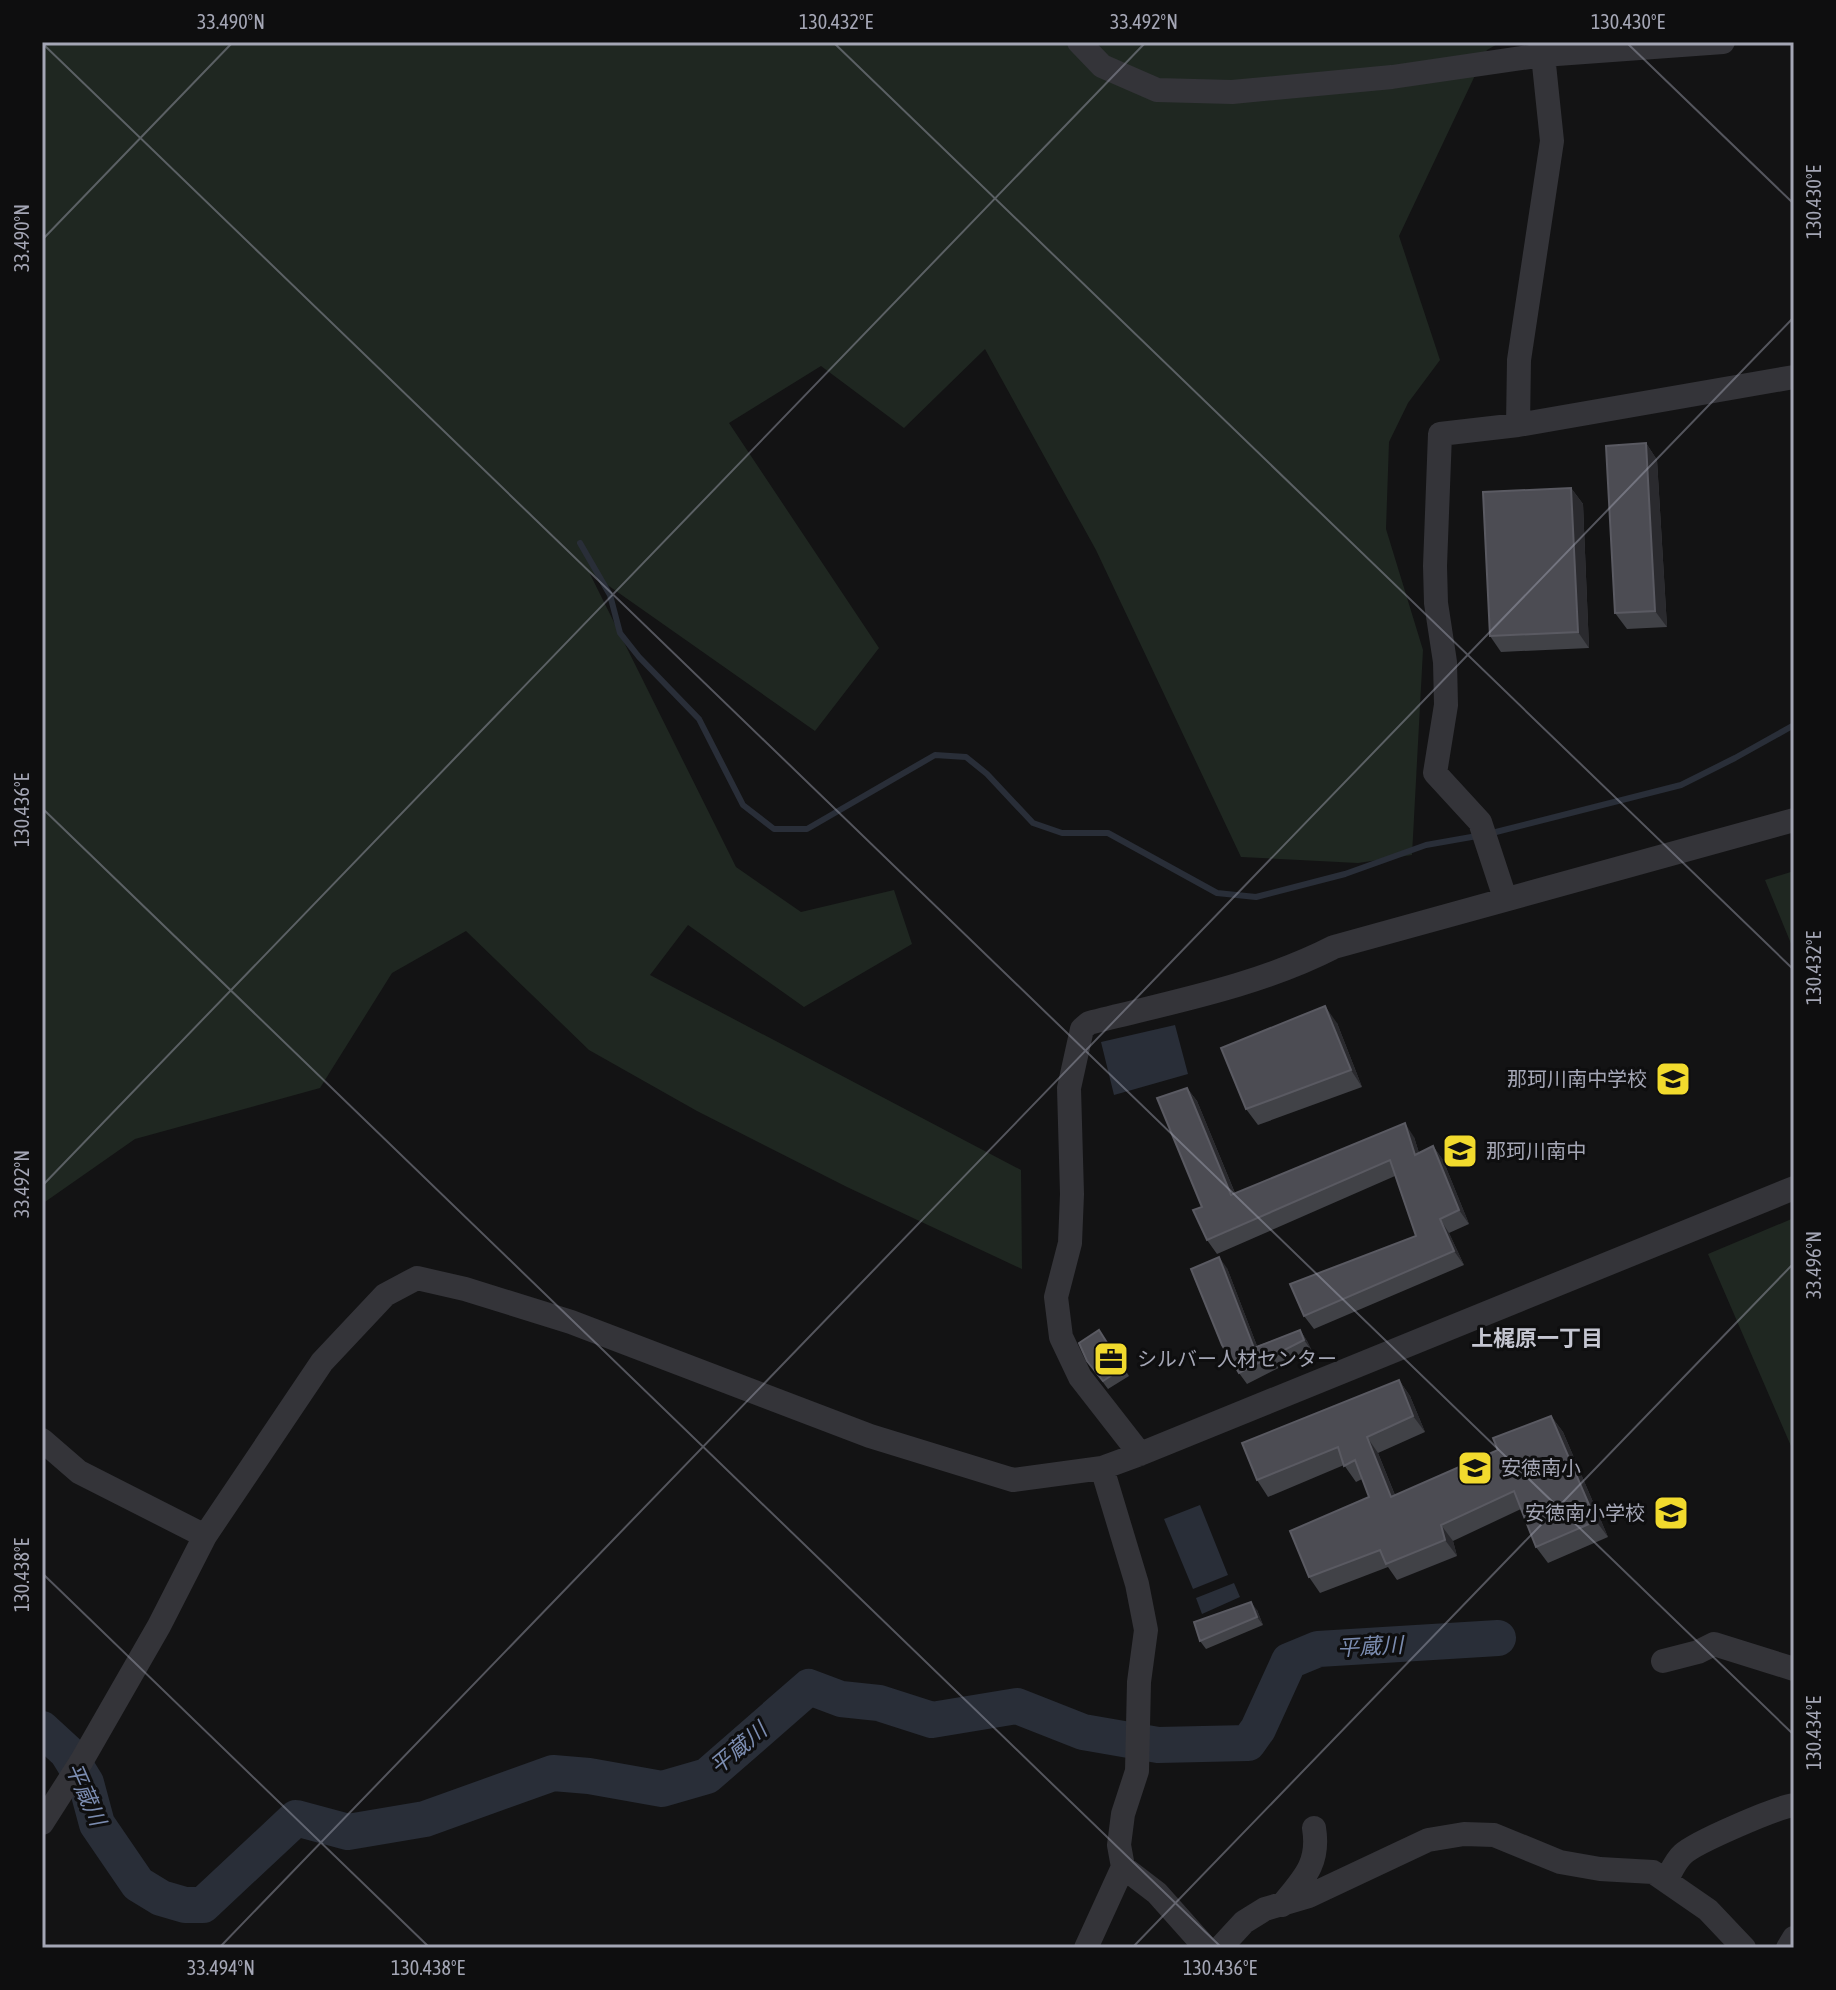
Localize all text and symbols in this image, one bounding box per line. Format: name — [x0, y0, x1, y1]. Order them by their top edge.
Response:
text: 33.490°N — [197, 10, 265, 33]
text: 130.432°E — [799, 10, 873, 33]
text: 33.492°N — [1110, 10, 1178, 33]
text: 130.430°E — [1591, 10, 1665, 33]
text: 130.430°E — [1802, 165, 1825, 239]
text: 33.490°N — [10, 204, 33, 272]
text: 130.436°E — [10, 773, 33, 847]
text: 130.432°E — [1802, 931, 1825, 1005]
school or university icon: 那珂川南中学校 — [1654, 1060, 1692, 1098]
place label: 那珂川南中学校 — [1507, 1067, 1647, 1090]
school or university icon: 那珂川南中 — [1441, 1132, 1479, 1170]
place label: 那珂川南中 — [1486, 1139, 1586, 1162]
text: 33.492°N — [10, 1150, 33, 1218]
text: 33.496°N — [1802, 1231, 1825, 1299]
district label: 上梶原一丁目 — [1471, 1325, 1603, 1351]
office icon: シルバー人材センター — [1092, 1340, 1130, 1378]
place label: シルバー人材センター — [1137, 1347, 1337, 1370]
school or university icon: 安徳南小 — [1456, 1449, 1494, 1487]
place label: 安徳南小 — [1501, 1456, 1581, 1479]
school or university icon: 安徳南小学校 — [1652, 1494, 1690, 1532]
place label: 安徳南小学校 — [1525, 1501, 1645, 1524]
text: 130.438°E — [10, 1538, 33, 1612]
water label: 平蔵川 — [1336, 1631, 1406, 1661]
text: 130.434°E — [1802, 1696, 1825, 1770]
water label: 平蔵川 — [704, 1716, 773, 1779]
water label: 平蔵川 — [61, 1759, 112, 1831]
text: 33.494°N — [187, 1956, 255, 1979]
text: 130.438°E — [391, 1956, 465, 1979]
text: 130.436°E — [1183, 1956, 1257, 1979]

